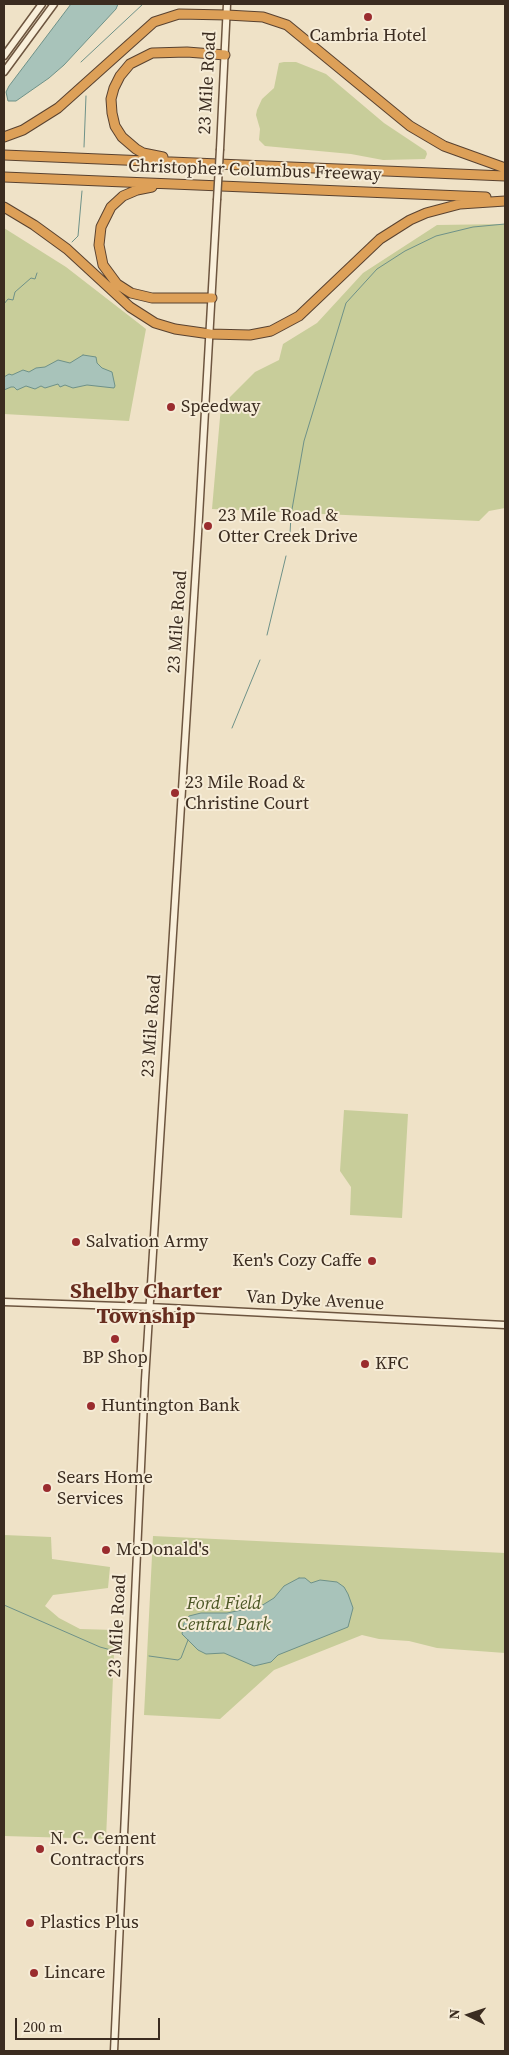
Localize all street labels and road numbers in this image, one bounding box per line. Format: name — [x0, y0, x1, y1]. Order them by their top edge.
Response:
street label: 23 Mile Road — [195, 31, 221, 135]
street label: Christopher Columbus Freeway — [128, 156, 382, 186]
street label: 23 Mile Road — [164, 570, 192, 674]
street label: 23 Mile Road — [138, 974, 166, 1078]
street label: Van Dyke Avenue — [245, 1287, 385, 1315]
street label: 23 Mile Road — [105, 1574, 131, 1678]

